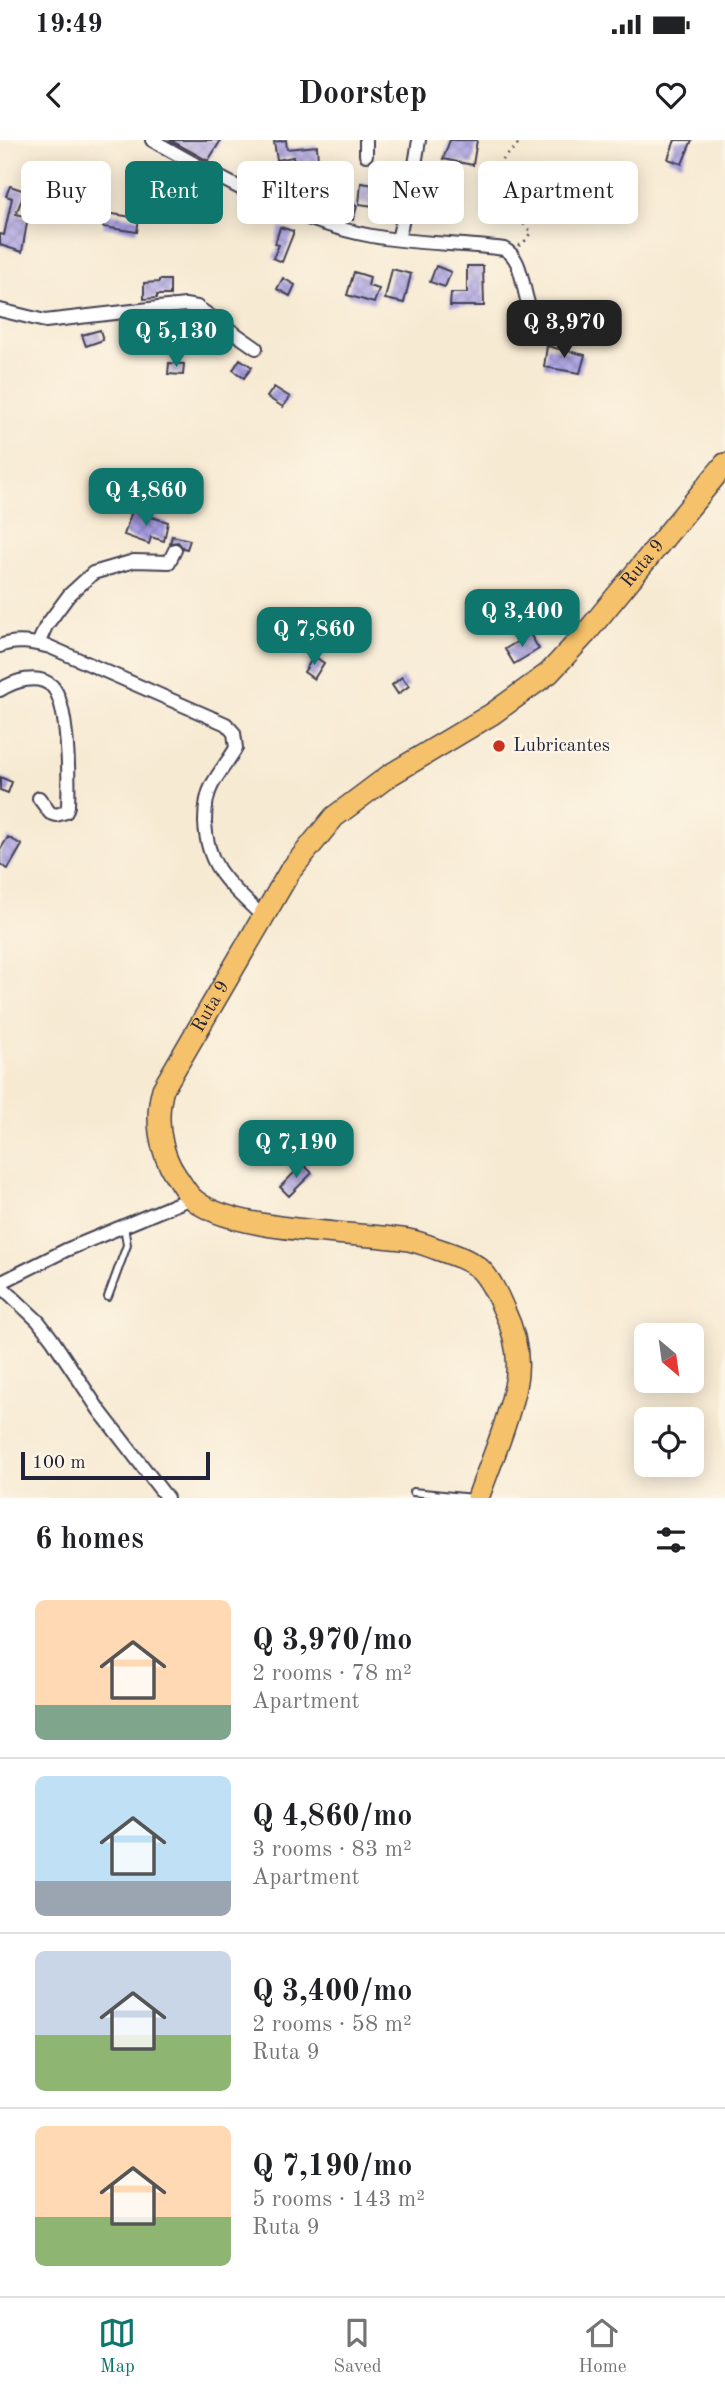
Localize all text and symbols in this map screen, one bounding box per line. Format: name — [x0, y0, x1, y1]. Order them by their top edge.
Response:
text: 19:49 — [35, 12, 103, 38]
icon: back — [35, 76, 73, 114]
icon: heart — [652, 76, 690, 114]
text: Doorstep — [298, 79, 427, 111]
chip: Buy — [21, 161, 111, 224]
chip: Rent — [125, 161, 223, 224]
chip: Filters — [237, 161, 354, 224]
chip: New — [368, 161, 464, 224]
chip: Apartment — [478, 161, 638, 224]
pin: Q 3,970 — [499, 300, 629, 360]
pin: Q 5,130 — [111, 310, 241, 369]
text: Q 3,970 — [523, 311, 605, 334]
text: Q 5,130 — [135, 320, 217, 343]
pin: Q 4,860 — [81, 468, 211, 528]
text: Q 4,860 — [105, 479, 187, 502]
street label: Ruta 9 — [618, 536, 668, 591]
pin: Q 3,400 — [457, 589, 587, 649]
text: Q 3,400 — [481, 600, 563, 623]
pin: Q 7,860 — [249, 608, 379, 667]
text: Q 7,860 — [273, 618, 355, 641]
place label: Lubricantes — [513, 737, 610, 756]
marker: Lubricantes — [491, 738, 507, 754]
street label: Ruta 9 — [189, 978, 233, 1036]
pin: Q 7,190 — [231, 1121, 361, 1180]
text: Q 7,190 — [255, 1131, 337, 1154]
north arrow — [634, 1323, 704, 1393]
map controls — [634, 1323, 704, 1477]
button: locate — [634, 1407, 704, 1477]
scale bar — [21, 1449, 210, 1481]
text: 100 m — [32, 1454, 85, 1473]
icon: filters — [652, 1521, 690, 1559]
text: 6 homes — [35, 1525, 144, 1555]
text: Q 3,970/mo — [252, 1626, 412, 1656]
icon: home — [91, 1628, 175, 1712]
text: 2 rooms · 78 m² — [252, 1662, 412, 1685]
text: Apartment — [252, 1690, 360, 1713]
text: Q 4,860/mo — [252, 1802, 412, 1832]
icon: home — [91, 1804, 175, 1888]
text: 3 rooms · 83 m² — [252, 1838, 412, 1861]
text: Apartment — [252, 1866, 360, 1889]
text: Q 3,400/mo — [252, 1977, 412, 2007]
icon: home — [91, 1979, 175, 2063]
text: 2 rooms · 58 m² — [252, 2013, 412, 2036]
text: Ruta 9 — [252, 2041, 320, 2064]
text: Q 7,190/mo — [252, 2152, 412, 2182]
icon: home — [91, 2154, 175, 2238]
text: 5 rooms · 143 m² — [252, 2188, 425, 2211]
text: Ruta 9 — [252, 2216, 320, 2239]
tab: Map — [98, 2314, 136, 2379]
tab: Saved — [333, 2314, 382, 2379]
tab: Home — [578, 2314, 627, 2379]

